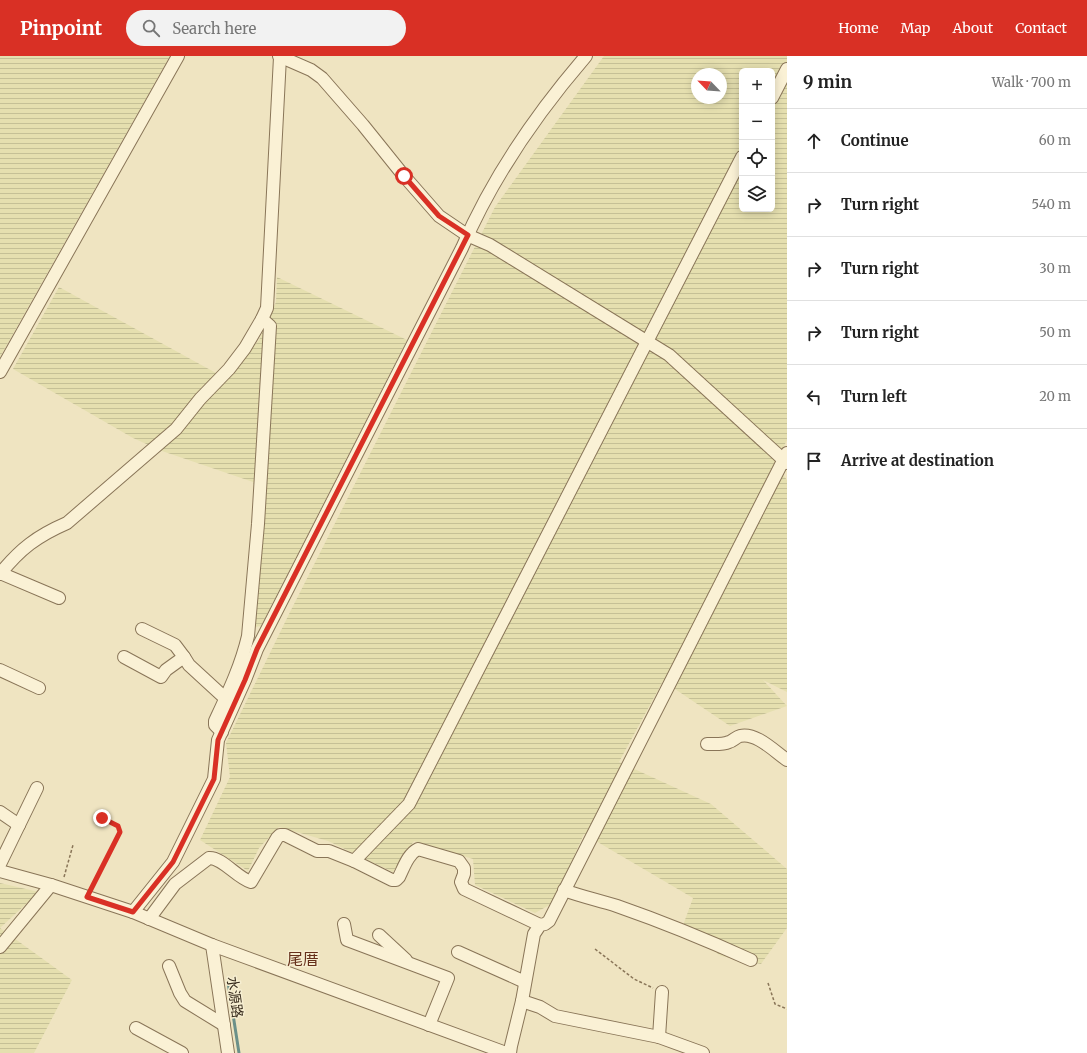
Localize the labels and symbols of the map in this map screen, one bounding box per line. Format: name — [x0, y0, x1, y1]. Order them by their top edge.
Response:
north arrow — [691, 68, 727, 104]
route start — [395, 167, 413, 185]
route end — [93, 809, 111, 827]
district label: 尾厝 — [287, 949, 319, 969]
street label: 水源路 — [223, 975, 247, 1019]

